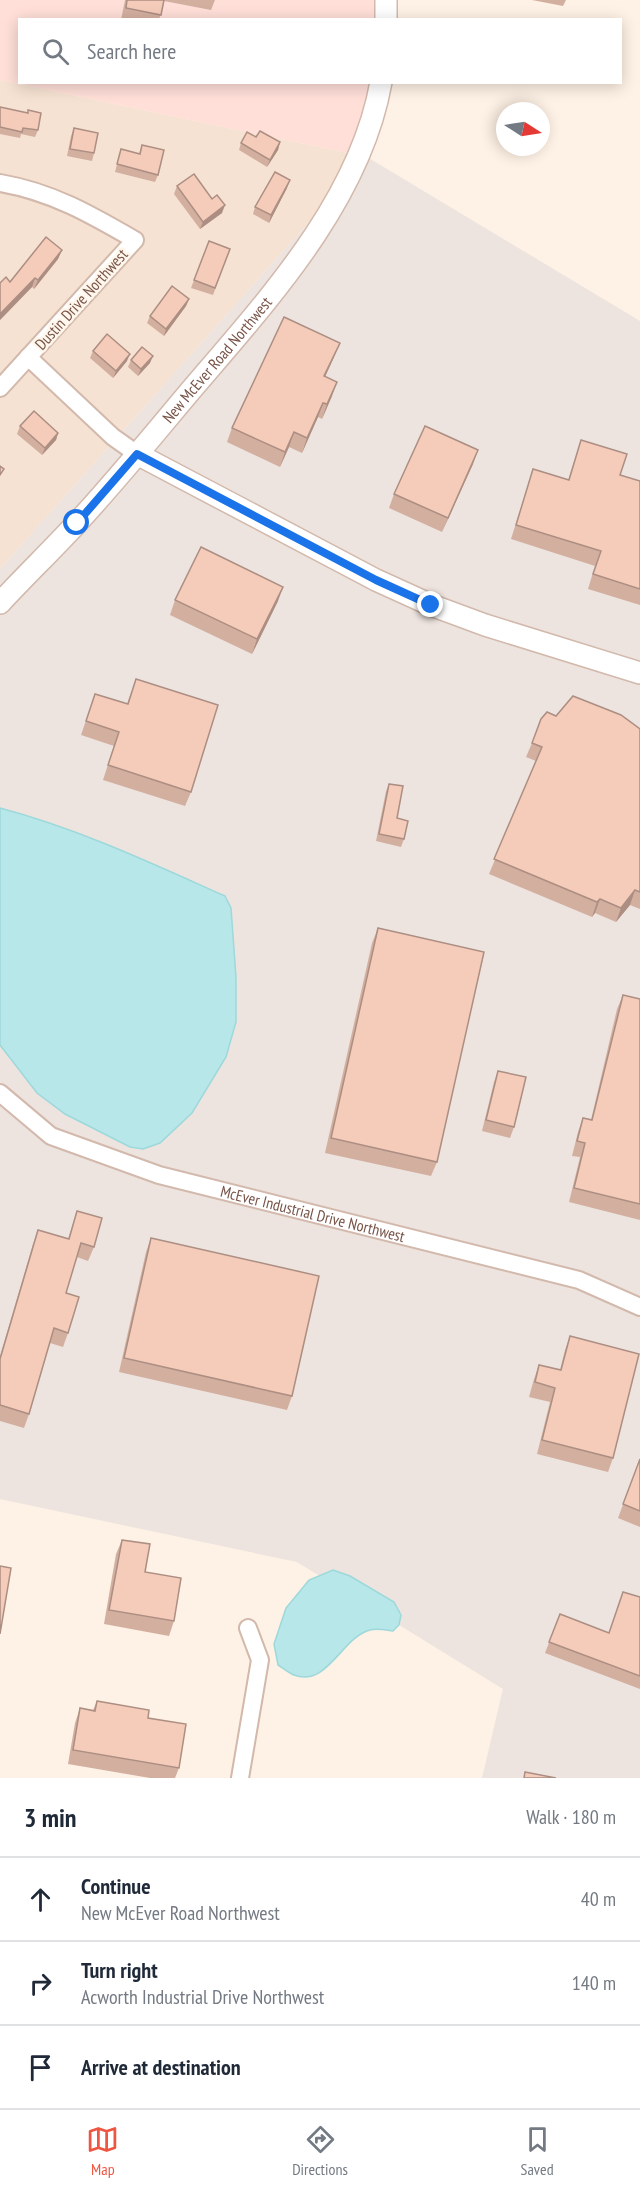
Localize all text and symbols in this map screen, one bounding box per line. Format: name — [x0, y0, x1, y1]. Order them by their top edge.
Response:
search box — [18, 18, 622, 84]
icon: search — [39, 35, 72, 68]
text: Search here — [87, 37, 176, 65]
north arrow — [496, 102, 550, 156]
street label: Dustin Drive Northwest — [30, 244, 132, 354]
street label: New McEver Road Northwest — [158, 292, 276, 427]
route start — [63, 509, 89, 535]
route end — [417, 591, 443, 617]
street label: McEver Industrial Drive Northwest — [218, 1181, 408, 1246]
text: 3 min — [24, 1801, 77, 1834]
text: Walk · 180 m — [526, 1804, 616, 1830]
text: Continue — [81, 1872, 151, 1900]
icon: ahead — [24, 1883, 57, 1916]
text: 40 m — [581, 1886, 616, 1912]
text: New McEver Road Northwest — [81, 1900, 280, 1926]
text: Turn right — [81, 1956, 158, 1984]
icon: right — [24, 1967, 57, 2000]
text: 140 m — [572, 1970, 616, 1996]
text: Acworth Industrial Drive Northwest — [81, 1984, 324, 2010]
icon: arrive — [24, 2051, 57, 2084]
text: Arrive at destination — [81, 2053, 241, 2081]
tab: Map — [86, 2123, 119, 2179]
tab: Directions — [292, 2123, 348, 2179]
tab: Saved — [521, 2123, 554, 2179]

